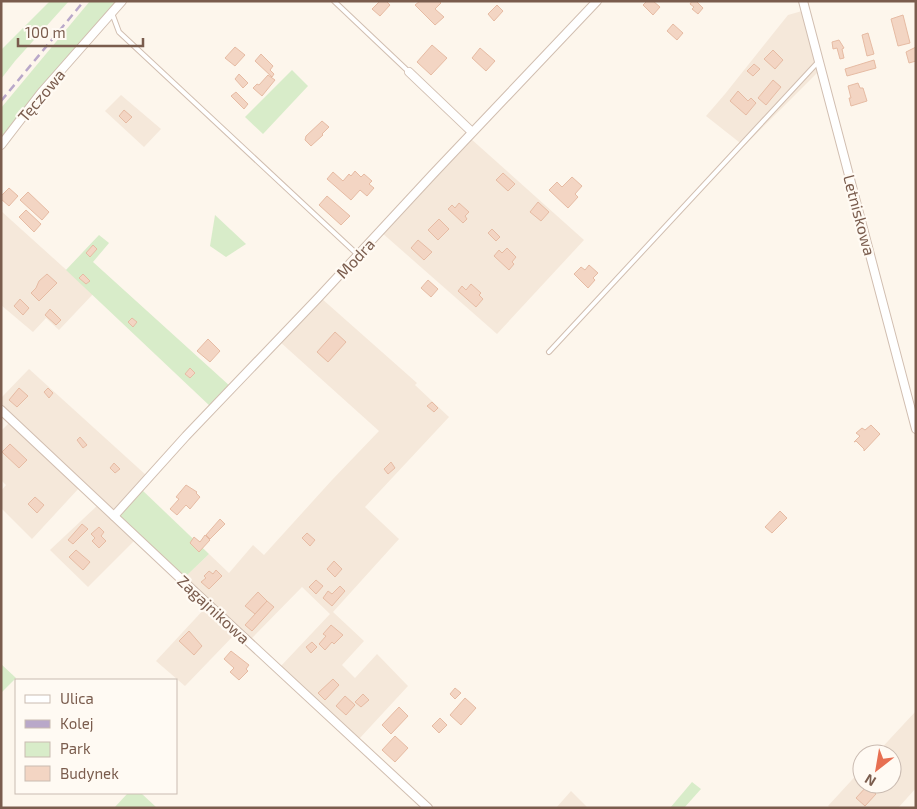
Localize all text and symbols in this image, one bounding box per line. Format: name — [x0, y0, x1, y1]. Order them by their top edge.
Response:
scale bar — [18, 15, 142, 47]
text: 100 m — [25, 23, 66, 41]
street label: Tęczowa — [13, 65, 69, 125]
street label: Letniskowa — [840, 172, 880, 258]
street label: Modra — [332, 234, 378, 282]
street label: Zagajnikowa — [173, 571, 254, 648]
legend — [15, 679, 178, 794]
text: Ulica — [60, 689, 94, 707]
text: Kolej — [60, 714, 93, 733]
text: Park — [60, 739, 91, 757]
north arrow — [852, 744, 902, 794]
text: Budynek — [60, 764, 119, 782]
text: N — [861, 771, 879, 790]

